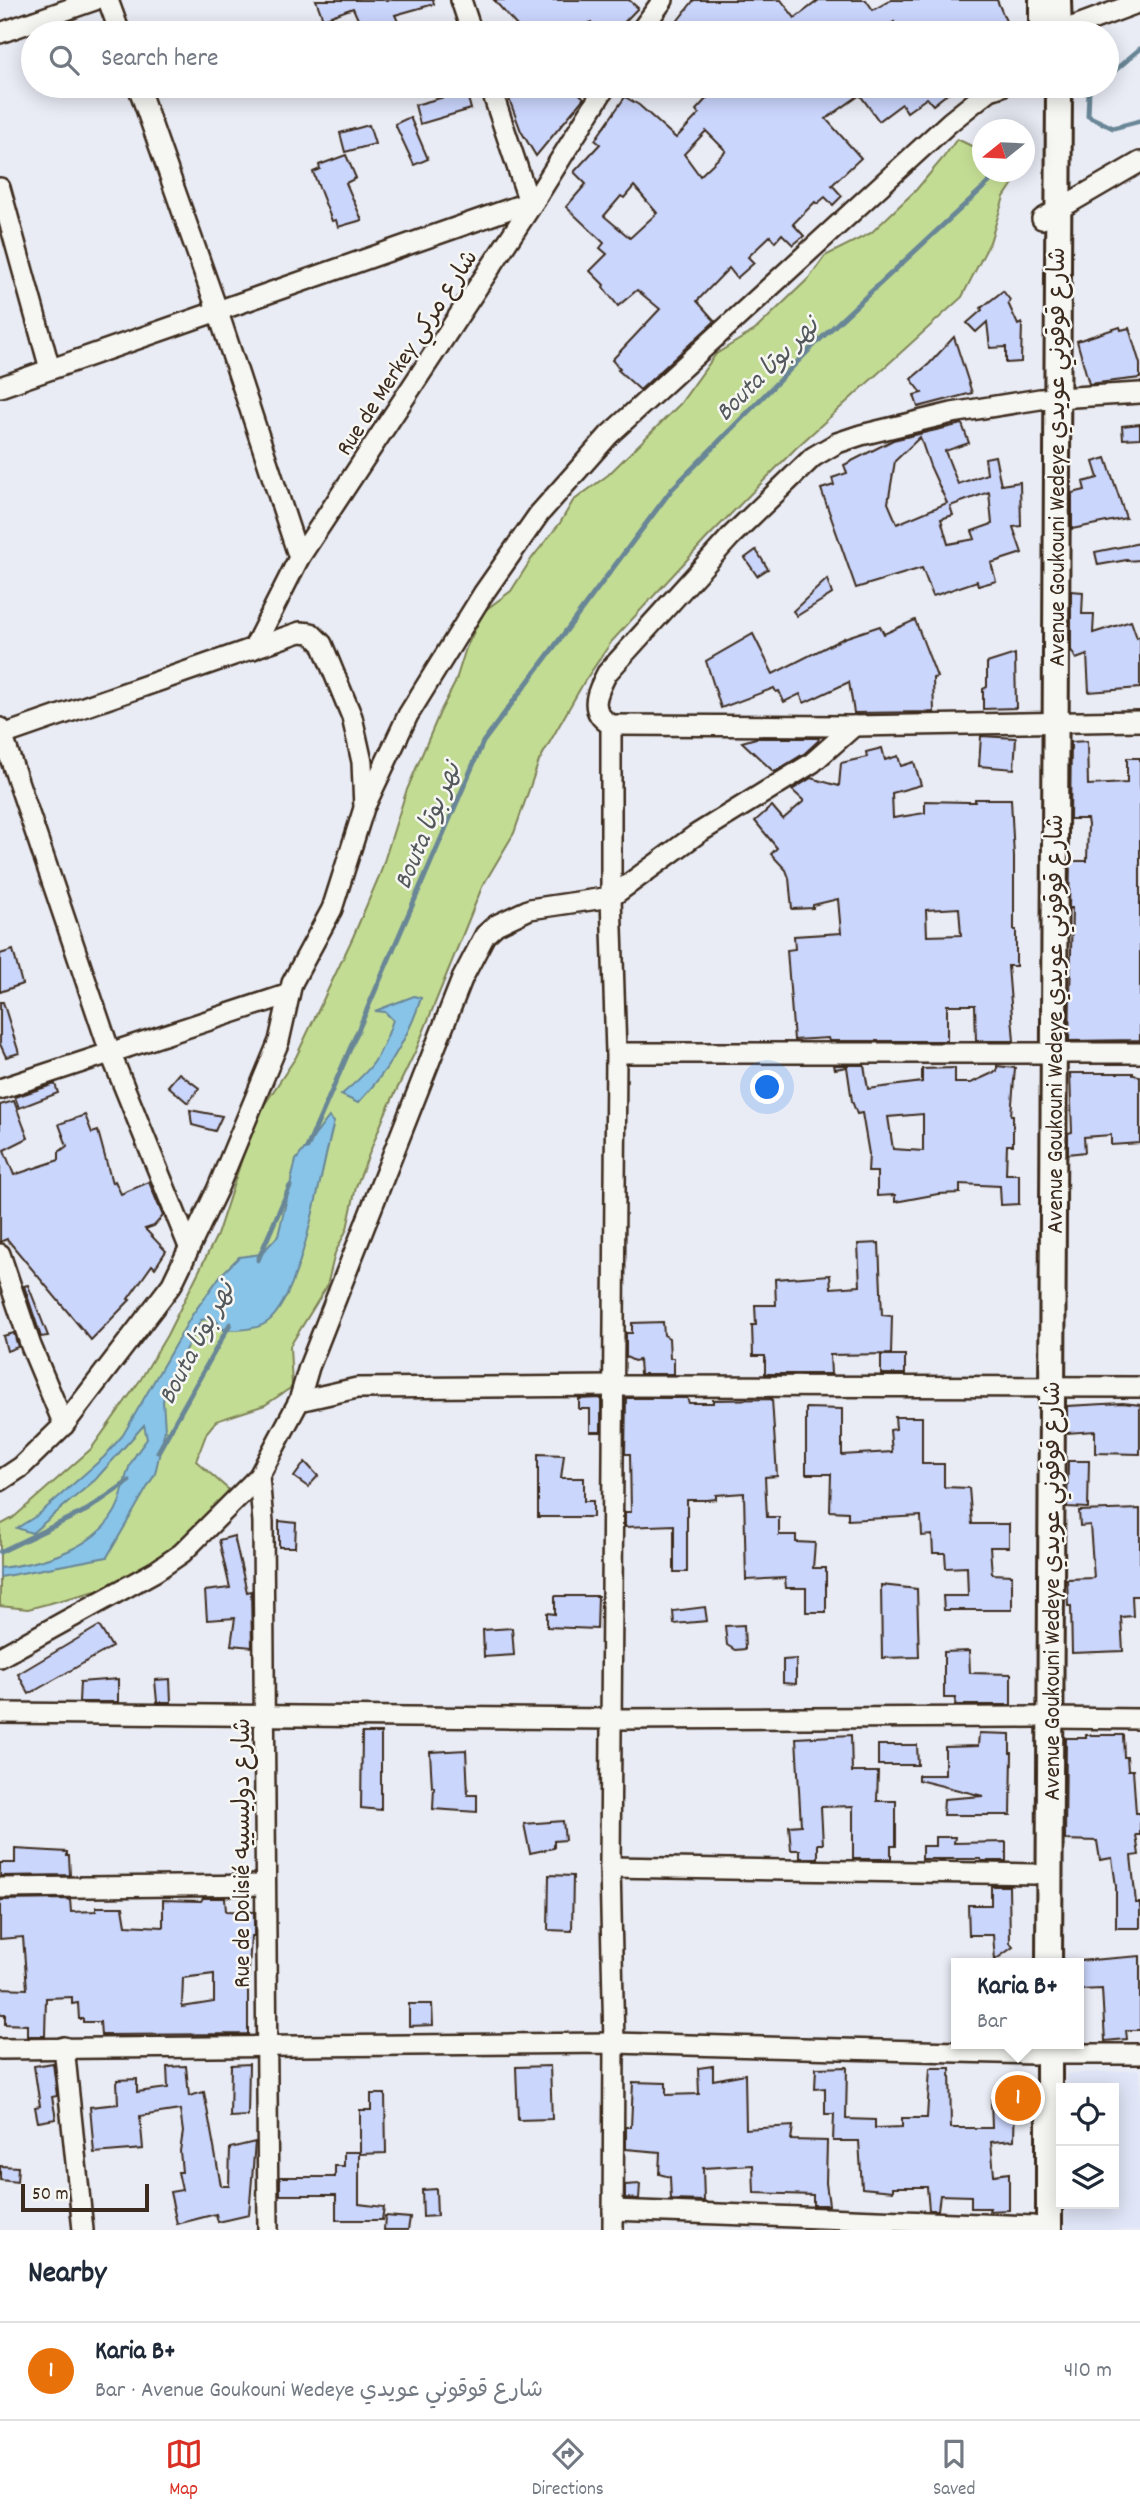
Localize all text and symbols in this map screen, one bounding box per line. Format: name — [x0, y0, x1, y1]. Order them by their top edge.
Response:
search box — [21, 21, 1119, 98]
icon: search — [45, 41, 83, 79]
text: Search here — [101, 41, 219, 78]
north arrow — [972, 119, 1035, 182]
street label: Rue de Merkey شارع مركي — [329, 244, 489, 464]
street label: Avenue Goukouni Wedeye شارع قوقوني عويدي — [1042, 247, 1077, 667]
water label: Bouta نهر بوتا — [708, 308, 831, 431]
water label: Bouta نهر بوتا — [386, 755, 474, 895]
street label: Avenue Goukouni Wedeye شارع قوقوني عويدي — [1040, 814, 1075, 1234]
your location — [750, 1070, 784, 1104]
water label: Bouta نهر بوتا — [150, 1273, 247, 1412]
street label: Avenue Goukouni Wedeye شارع قوقوني عويدي — [1037, 1381, 1072, 1801]
street label: Rue de Dolisié شارع دوليسييه — [227, 1718, 261, 1988]
popup — [951, 1958, 1084, 2049]
text: Karia B+ — [977, 1969, 1058, 2006]
text: Bar — [977, 2006, 1007, 2039]
pin: 1 — [995, 2072, 1041, 2124]
map controls — [1056, 2083, 1119, 2209]
button: locate — [1056, 2083, 1119, 2146]
button: layers — [1056, 2146, 1119, 2209]
scale bar — [21, 2181, 149, 2213]
text: 50 m — [32, 2182, 69, 2209]
text: Nearby — [28, 2254, 106, 2297]
text: Karia B+ — [95, 2334, 176, 2371]
text: 1 — [48, 2355, 54, 2388]
text: 410 m — [1064, 2355, 1112, 2388]
text: Bar · Avenue Goukouni Wedeye شارع قوقوني عويدي — [95, 2375, 543, 2408]
tab: Map — [165, 2435, 203, 2504]
tab: Directions — [532, 2435, 604, 2504]
tab: Saved — [933, 2435, 975, 2504]

